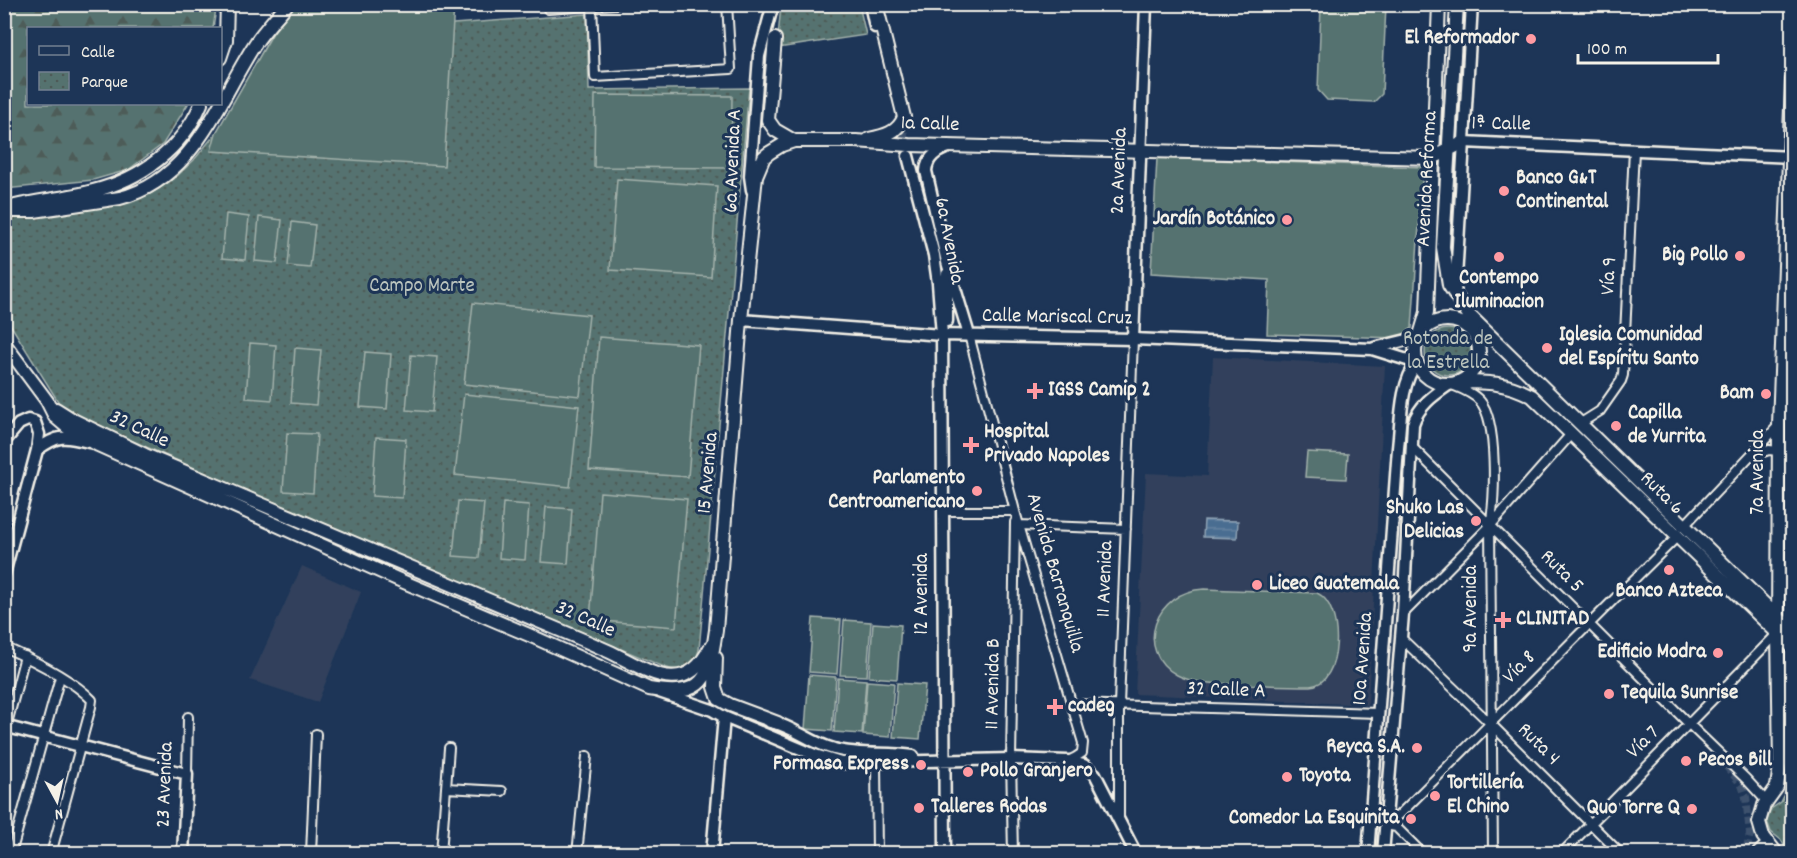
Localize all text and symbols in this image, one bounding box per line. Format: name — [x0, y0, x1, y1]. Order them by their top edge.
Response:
place label: El Reformador — [1404, 24, 1520, 54]
legend — [27, 27, 222, 105]
scale bar — [1578, 27, 1718, 65]
marker: El Reformador — [1524, 32, 1538, 46]
text: 100 m — [1587, 38, 1627, 63]
text: Calle — [81, 41, 115, 66]
text: Parque — [81, 71, 128, 96]
street label: 6a Avenida A — [717, 109, 751, 213]
street label: 1a Calle — [900, 109, 960, 141]
street label: Avenida Reforma — [1409, 109, 1447, 248]
street label: 1ª Calle — [1471, 109, 1531, 141]
street label: 2a Avenida — [1103, 126, 1137, 215]
place label: Banco G&T Continental — [1516, 164, 1609, 218]
marker: Banco G&T Continental — [1497, 184, 1511, 198]
street label: 6a Avenida — [925, 195, 971, 288]
place label: Jardín Botánico — [1153, 205, 1275, 235]
marker: Jardín Botánico — [1280, 213, 1294, 227]
place label: Big Pollo — [1662, 241, 1728, 271]
marker: Big Pollo — [1733, 249, 1747, 263]
marker: Contempo Iluminacion — [1492, 250, 1506, 264]
street label: Vía 9 — [1594, 256, 1626, 296]
place label: Contempo Iluminacion — [1454, 264, 1544, 318]
park label: Campo Marte — [369, 272, 475, 302]
street label: Calle Mariscal Cruz — [982, 302, 1132, 334]
place label: Iglesia Comunidad del Espíritu Santo — [1559, 321, 1703, 375]
park label: Rotonda de la Estrella — [1403, 325, 1493, 379]
marker: Iglesia Comunidad del Espíritu Santo — [1540, 341, 1554, 355]
place label: IGSS Camip 2 — [1048, 376, 1151, 406]
place label: Bam — [1720, 379, 1754, 409]
marker: IGSS Camip 2 — [1026, 382, 1044, 400]
marker: Bam — [1759, 387, 1773, 401]
place label: Capilla de Yurrita — [1628, 399, 1707, 453]
street label: 32 Calle — [104, 403, 174, 457]
place label: Hospital Privado Napoles — [984, 418, 1110, 472]
marker: Capilla de Yurrita — [1609, 419, 1623, 433]
street label: 7a Avenida — [1744, 428, 1774, 515]
street label: 15 Avenida — [690, 430, 728, 515]
marker: Hospital Privado Napoles — [962, 436, 980, 454]
place label: Parlamento Centroamericano — [828, 464, 965, 518]
street label: Ruta 6 — [1632, 465, 1690, 523]
marker: Parlamento Centroamericano — [970, 484, 984, 498]
street label: Avenida Barranquilla — [1017, 490, 1091, 657]
place label: Shuko Las Delicias — [1386, 494, 1464, 548]
marker: Shuko Las Delicias — [1469, 514, 1483, 528]
street label: 11 Avenida — [1090, 539, 1122, 618]
street label: Ruta 5 — [1532, 543, 1590, 601]
street label: 12 Avenida — [908, 552, 938, 635]
marker: Banco Azteca — [1662, 563, 1676, 577]
street label: 9a Avenida — [1457, 564, 1487, 652]
place label: Liceo Guatemala — [1269, 570, 1400, 600]
place label: Banco Azteca — [1616, 577, 1724, 607]
marker: Liceo Guatemala — [1250, 578, 1264, 592]
street label: 32 Calle — [550, 594, 620, 646]
place label: CLINITAD — [1516, 605, 1589, 635]
street label: 10a Avenida — [1346, 610, 1382, 707]
marker: CLINITAD — [1494, 611, 1512, 629]
street label: 11 Avenida B — [978, 638, 1010, 730]
place label: Edificio Modra — [1597, 638, 1707, 668]
street label: Vía 8 — [1496, 644, 1544, 692]
marker: Edificio Modra — [1711, 646, 1725, 660]
street label: 32 Calle A — [1186, 675, 1266, 707]
place label: Tequila Sunrise — [1621, 679, 1738, 709]
marker: Tequila Sunrise — [1602, 687, 1616, 701]
place label: cadeg — [1068, 692, 1115, 722]
marker: cadeg — [1046, 698, 1064, 716]
street label: Ruta 4 — [1510, 717, 1566, 773]
street label: Vía 7 — [1620, 719, 1668, 767]
place label: Reyca S.A. — [1326, 733, 1405, 763]
street label: 23 Avenida — [150, 740, 183, 829]
marker: Reyca S.A. — [1410, 741, 1424, 755]
place label: Pecos Bill — [1698, 746, 1773, 776]
place label: Formasa Express — [773, 750, 909, 780]
marker: Pecos Bill — [1679, 754, 1693, 768]
place label: Pollo Granjero — [980, 757, 1093, 787]
marker: Formasa Express — [914, 758, 928, 772]
place label: Toyota — [1299, 762, 1351, 792]
marker: Pollo Granjero — [961, 765, 975, 779]
place label: Tortillería El Chino — [1447, 769, 1524, 823]
marker: Toyota — [1280, 770, 1294, 784]
north arrow — [27, 771, 87, 831]
marker: Tortillería El Chino — [1428, 789, 1442, 803]
place label: Talleres Rodas — [931, 793, 1047, 823]
place label: Quo Torre Q — [1587, 794, 1680, 824]
text: N — [53, 801, 64, 825]
marker: Talleres Rodas — [912, 801, 926, 815]
marker: Quo Torre Q — [1685, 802, 1699, 816]
place label: Comedor La Esquinita — [1229, 804, 1400, 834]
marker: Comedor La Esquinita — [1404, 812, 1418, 826]

